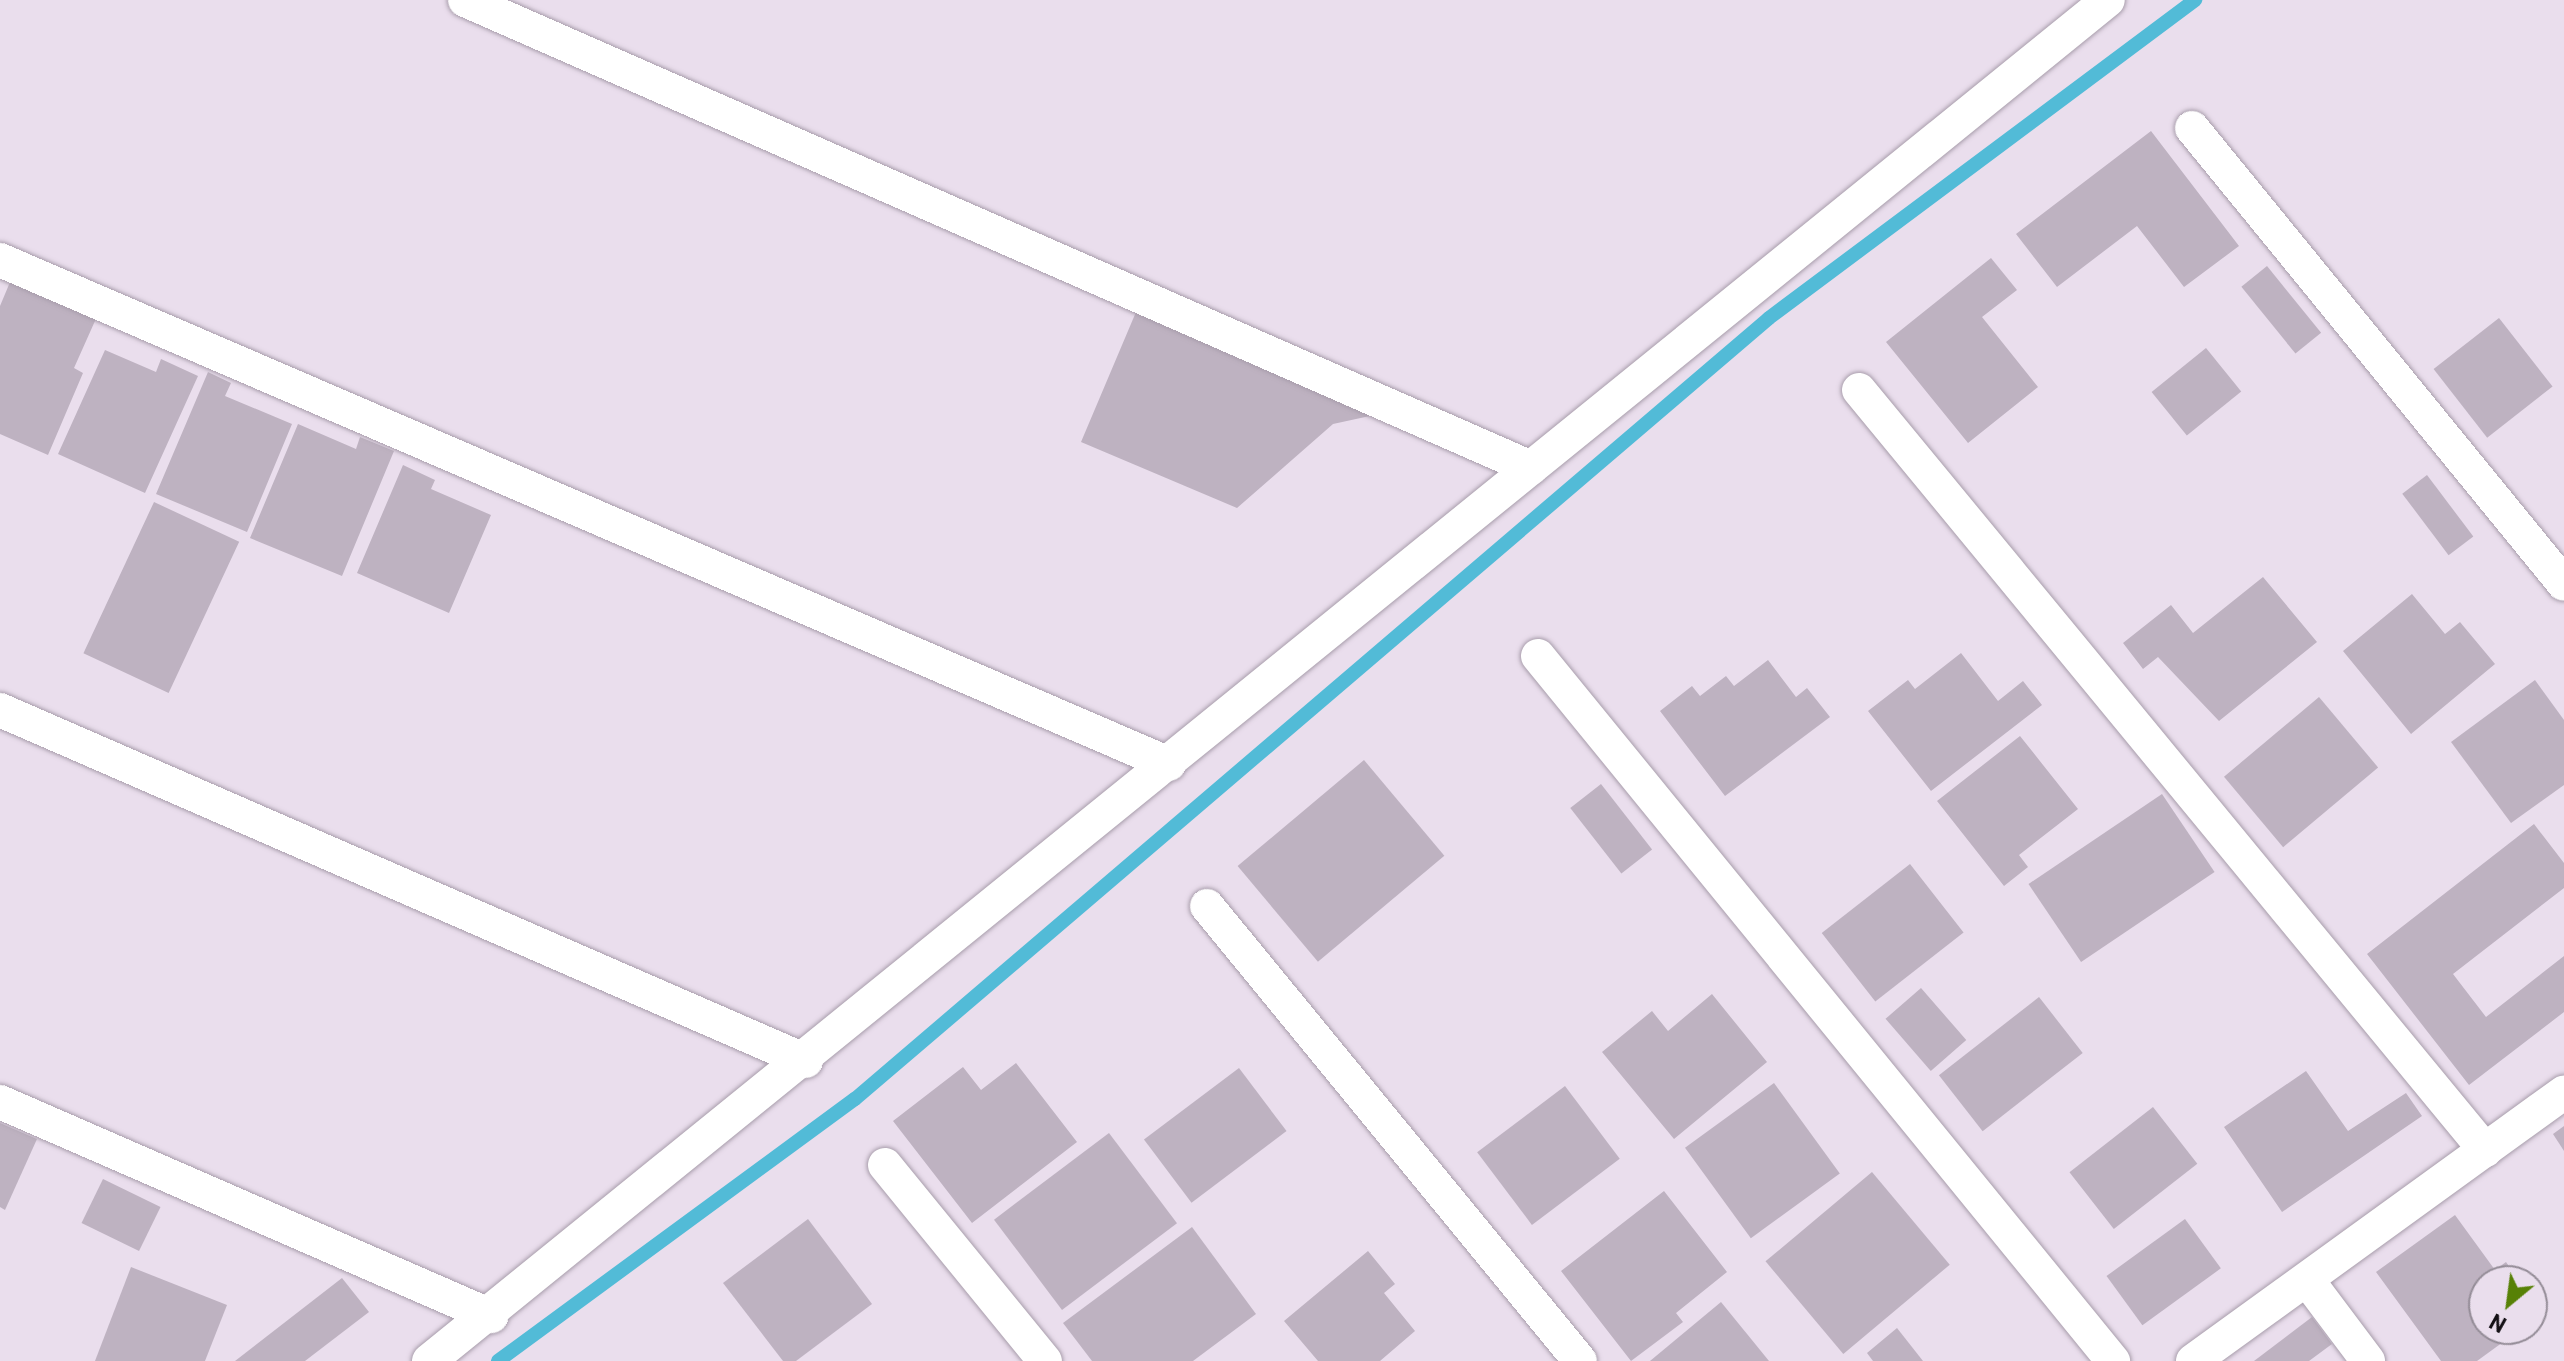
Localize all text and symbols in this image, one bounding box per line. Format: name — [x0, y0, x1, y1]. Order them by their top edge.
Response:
north arrow — [2468, 1265, 2548, 1345]
text: N — [2485, 1309, 2510, 1339]

